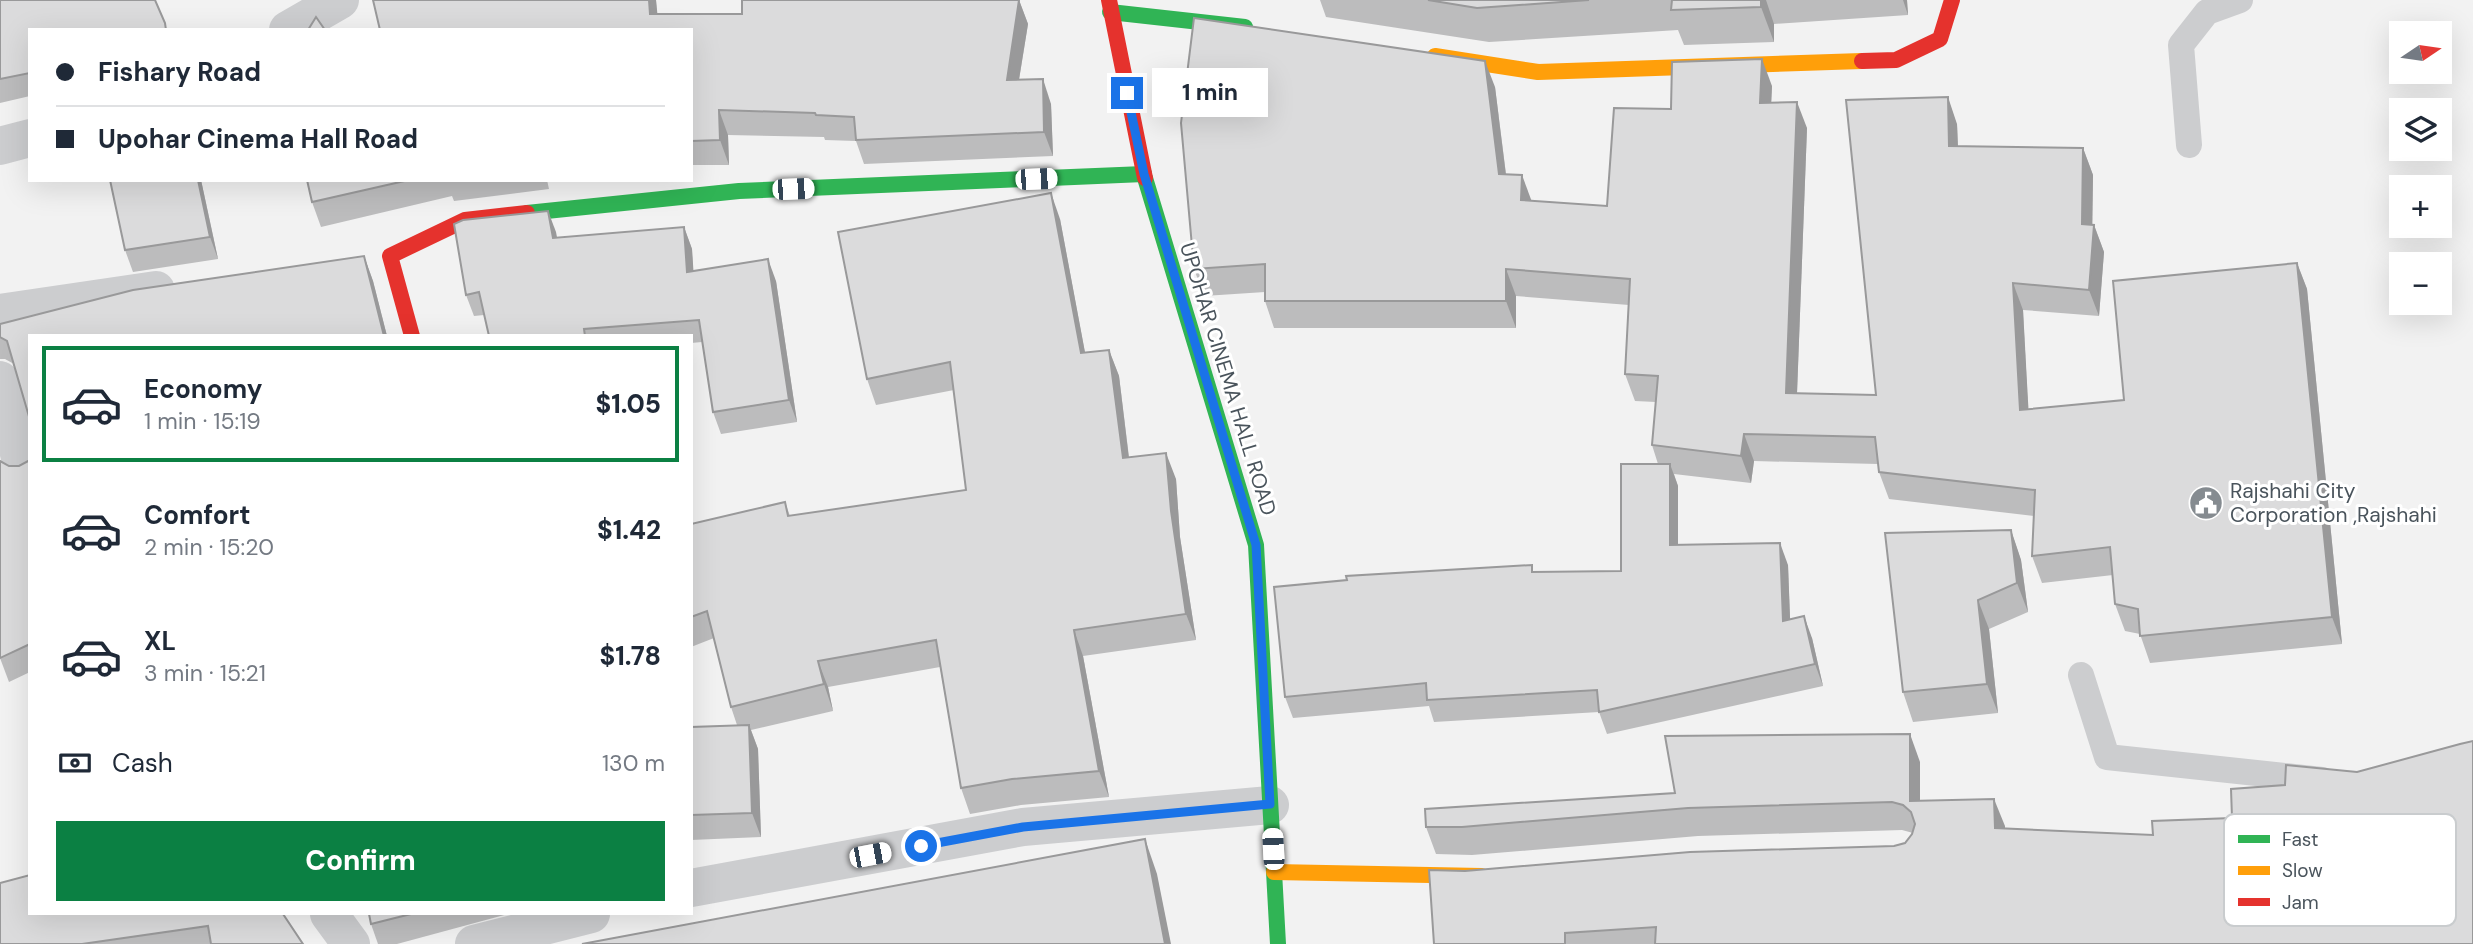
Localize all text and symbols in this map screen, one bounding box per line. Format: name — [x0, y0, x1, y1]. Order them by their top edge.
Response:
north arrow — [2389, 21, 2452, 84]
map controls — [2389, 21, 2452, 315]
text: Fishary Road — [98, 55, 261, 89]
callout: 1 min — [1152, 68, 1267, 118]
route end — [1111, 77, 1143, 109]
text: 1 min — [1182, 77, 1238, 107]
button: layers — [2389, 98, 2452, 161]
text: Upohar Cinema Hall Road — [98, 122, 418, 156]
car — [1015, 168, 1058, 190]
button: + — [2389, 175, 2452, 238]
car — [772, 178, 815, 200]
street label: UPOHAR CINEMA HALL ROAD — [1173, 239, 1283, 519]
button: − — [2389, 252, 2452, 315]
text: Economy — [144, 372, 262, 406]
icon: car — [60, 373, 123, 436]
text: $1.05 — [595, 387, 661, 421]
text: 1 min · 15:19 — [144, 406, 261, 436]
place label: Rajshahi City Corporation ,Rajshahi — [2230, 477, 2437, 529]
public building icon: Rajshahi City Corporation ,Rajshahi — [2187, 484, 2225, 522]
text: Comfort — [144, 498, 250, 532]
icon: car — [60, 499, 123, 562]
text: $1.42 — [597, 513, 661, 547]
text: 2 min · 15:20 — [144, 532, 274, 562]
text: XL — [144, 624, 176, 658]
icon: car — [60, 625, 123, 688]
text: $1.78 — [599, 639, 661, 673]
text: 3 min · 15:21 — [144, 658, 266, 688]
icon: cash — [56, 744, 94, 782]
text: Cash — [112, 746, 173, 780]
text: 130 m — [602, 748, 665, 778]
legend — [2224, 814, 2456, 926]
button: Confirm — [56, 821, 665, 901]
car — [1262, 827, 1285, 871]
text: Fast — [2282, 827, 2318, 852]
route start — [905, 830, 937, 862]
car — [848, 841, 893, 869]
text: Slow — [2282, 858, 2323, 883]
text: Jam — [2282, 890, 2319, 915]

